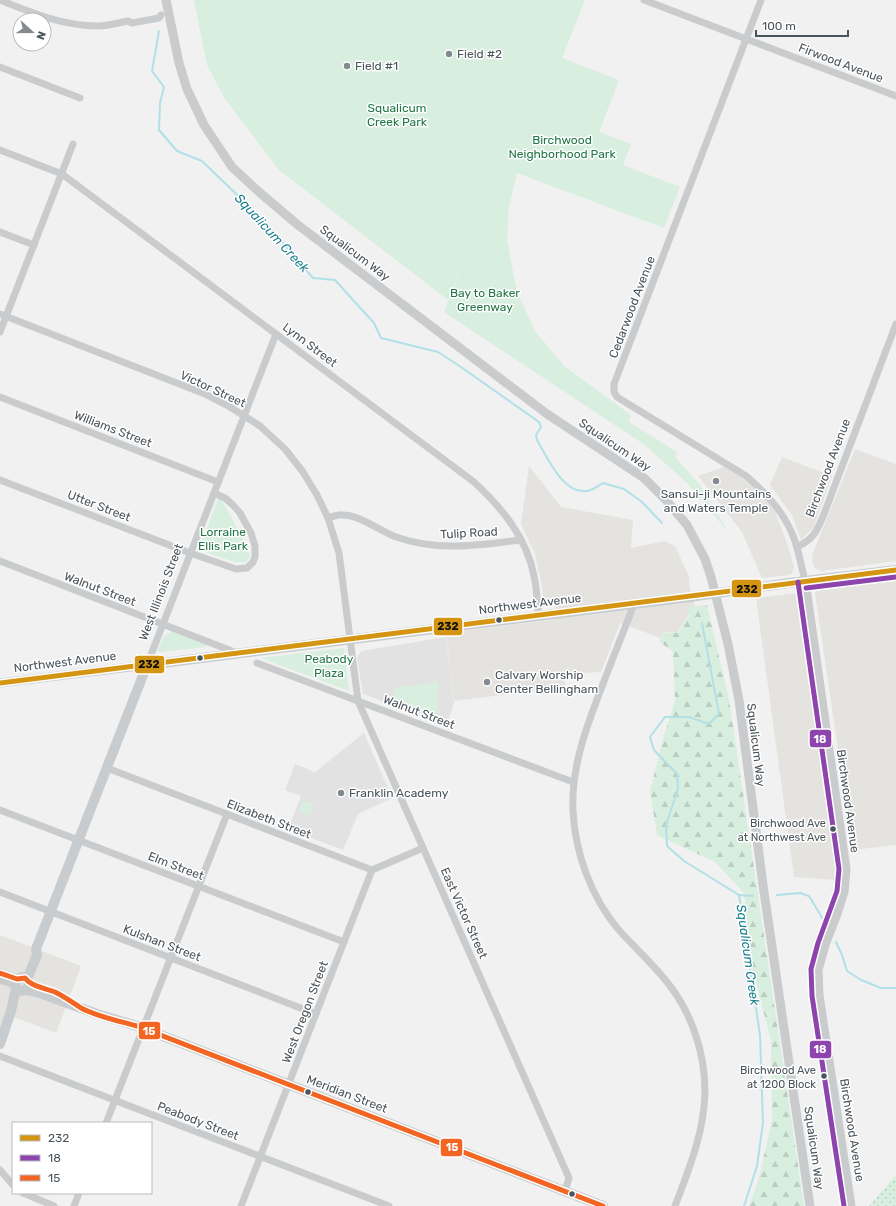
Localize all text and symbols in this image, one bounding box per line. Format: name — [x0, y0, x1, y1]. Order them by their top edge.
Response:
north arrow — [12, 12, 52, 52]
scale bar — [756, 12, 848, 38]
text: 100 m — [762, 19, 796, 33]
text: N — [33, 29, 48, 42]
street label: Firwood Avenue — [797, 40, 886, 86]
place label: Field #2 — [457, 47, 502, 61]
marker: Field #2 — [444, 49, 454, 59]
place label: Field #1 — [355, 59, 398, 73]
marker: Field #1 — [342, 61, 352, 71]
park label: Squalicum Creek Park — [367, 101, 428, 129]
park label: Birchwood Neighborhood Park — [508, 133, 616, 161]
water label: Squalicum Creek — [232, 191, 312, 276]
street label: Squalicum Way — [317, 222, 393, 284]
street label: Cedarwood Avenue — [606, 254, 658, 360]
park label: Bay to Baker Greenway — [450, 286, 520, 314]
street label: Lynn Street — [280, 320, 340, 370]
street label: Victor Street — [178, 368, 248, 410]
street label: Williams Street — [72, 408, 154, 450]
street label: Squalicum Way — [576, 416, 654, 474]
street label: Birchwood Avenue — [803, 417, 853, 519]
marker: Sansui-ji Mountains and Waters Temple — [711, 476, 721, 486]
place label: Sansui-ji Mountains and Waters Temple — [661, 487, 771, 515]
street label: Utter Street — [65, 488, 133, 525]
park label: Lorraine Ellis Park — [198, 525, 249, 553]
street label: Tulip Road — [440, 525, 498, 541]
street label: West Illinois Street — [136, 541, 186, 642]
street label: Walnut Street — [62, 569, 138, 609]
line badge: 232 — [731, 579, 762, 598]
text: 232 — [736, 583, 758, 596]
street label: Northwest Avenue — [478, 591, 582, 617]
unlabelled marker — [494, 615, 504, 625]
line badge: 232 — [433, 617, 463, 636]
text: 232 — [437, 620, 459, 633]
street label: Northwest Avenue — [13, 649, 117, 675]
park label: Peabody Plaza — [305, 652, 354, 680]
unlabelled marker — [195, 653, 205, 663]
line badge: 232 — [134, 655, 165, 674]
text: 232 — [138, 658, 160, 671]
place label: Calvary Worship Center Bellingham — [495, 668, 598, 696]
marker: Calvary Worship Center Bellingham — [482, 677, 492, 687]
street label: Walnut Street — [381, 692, 457, 732]
street label: Squalicum Way — [744, 702, 768, 788]
line badge: 18 — [809, 729, 832, 748]
text: 18 — [814, 733, 826, 746]
street label: Birchwood Avenue — [834, 748, 862, 854]
place label: Franklin Academy — [349, 786, 449, 800]
marker: Franklin Academy — [336, 788, 346, 798]
street label: Elizabeth Street — [225, 796, 313, 842]
place label: Birchwood Ave at Northwest Ave — [738, 817, 826, 844]
marker: Birchwood Ave at Northwest Ave — [828, 824, 838, 834]
street label: Elm Street — [146, 849, 206, 883]
street label: East Victor Street — [438, 865, 490, 961]
water label: Squalicum Creek — [733, 903, 763, 1007]
street label: Kulshan Street — [121, 922, 203, 964]
street label: West Oregon Street — [279, 959, 331, 1065]
line badge: 15 — [138, 1021, 161, 1040]
text: 15 — [143, 1025, 155, 1038]
line badge: 18 — [809, 1040, 832, 1059]
text: 18 — [814, 1043, 826, 1056]
place label: Birchwood Ave at 1200 Block — [740, 1064, 816, 1091]
marker: Birchwood Ave at 1200 Block — [819, 1071, 829, 1081]
street label: Meridian Street — [305, 1072, 390, 1116]
street label: Birchwood Avenue — [837, 1077, 867, 1183]
unlabelled marker — [303, 1087, 313, 1097]
street label: Peabody Street — [155, 1099, 241, 1143]
street label: Squalicum Way — [801, 1105, 827, 1191]
legend — [12, 1122, 152, 1194]
text: 232 — [48, 1131, 69, 1145]
line badge: 15 — [440, 1138, 463, 1157]
text: 15 — [446, 1141, 458, 1154]
text: 18 — [48, 1151, 61, 1165]
text: 15 — [48, 1171, 60, 1185]
unlabelled marker — [567, 1189, 577, 1199]

